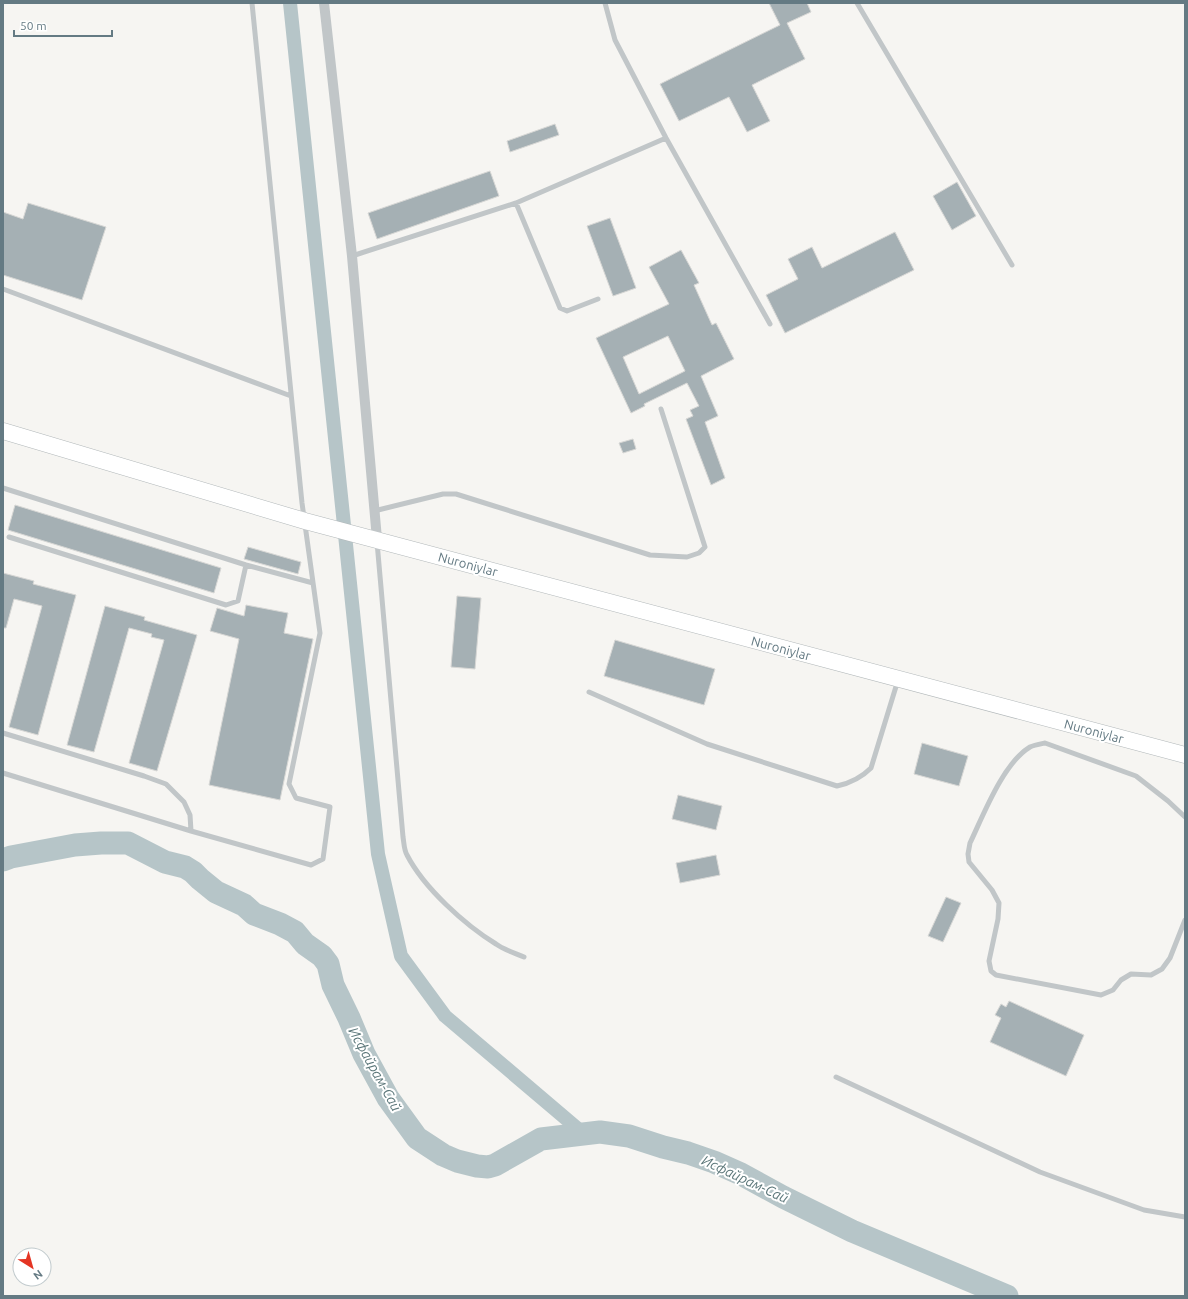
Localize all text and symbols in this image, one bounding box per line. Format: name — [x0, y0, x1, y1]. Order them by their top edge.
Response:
scale bar — [14, 12, 112, 38]
text: 50 m — [20, 19, 47, 32]
street label: Nuroniylar — [437, 549, 499, 579]
street label: Nuroniylar — [750, 633, 812, 663]
street label: Nuroniylar — [1063, 716, 1125, 746]
water label: Исфайрам-Сай — [345, 1024, 405, 1114]
water label: Исфайрам-Сай — [699, 1152, 791, 1206]
north arrow — [12, 1247, 52, 1287]
text: N — [31, 1268, 45, 1282]

